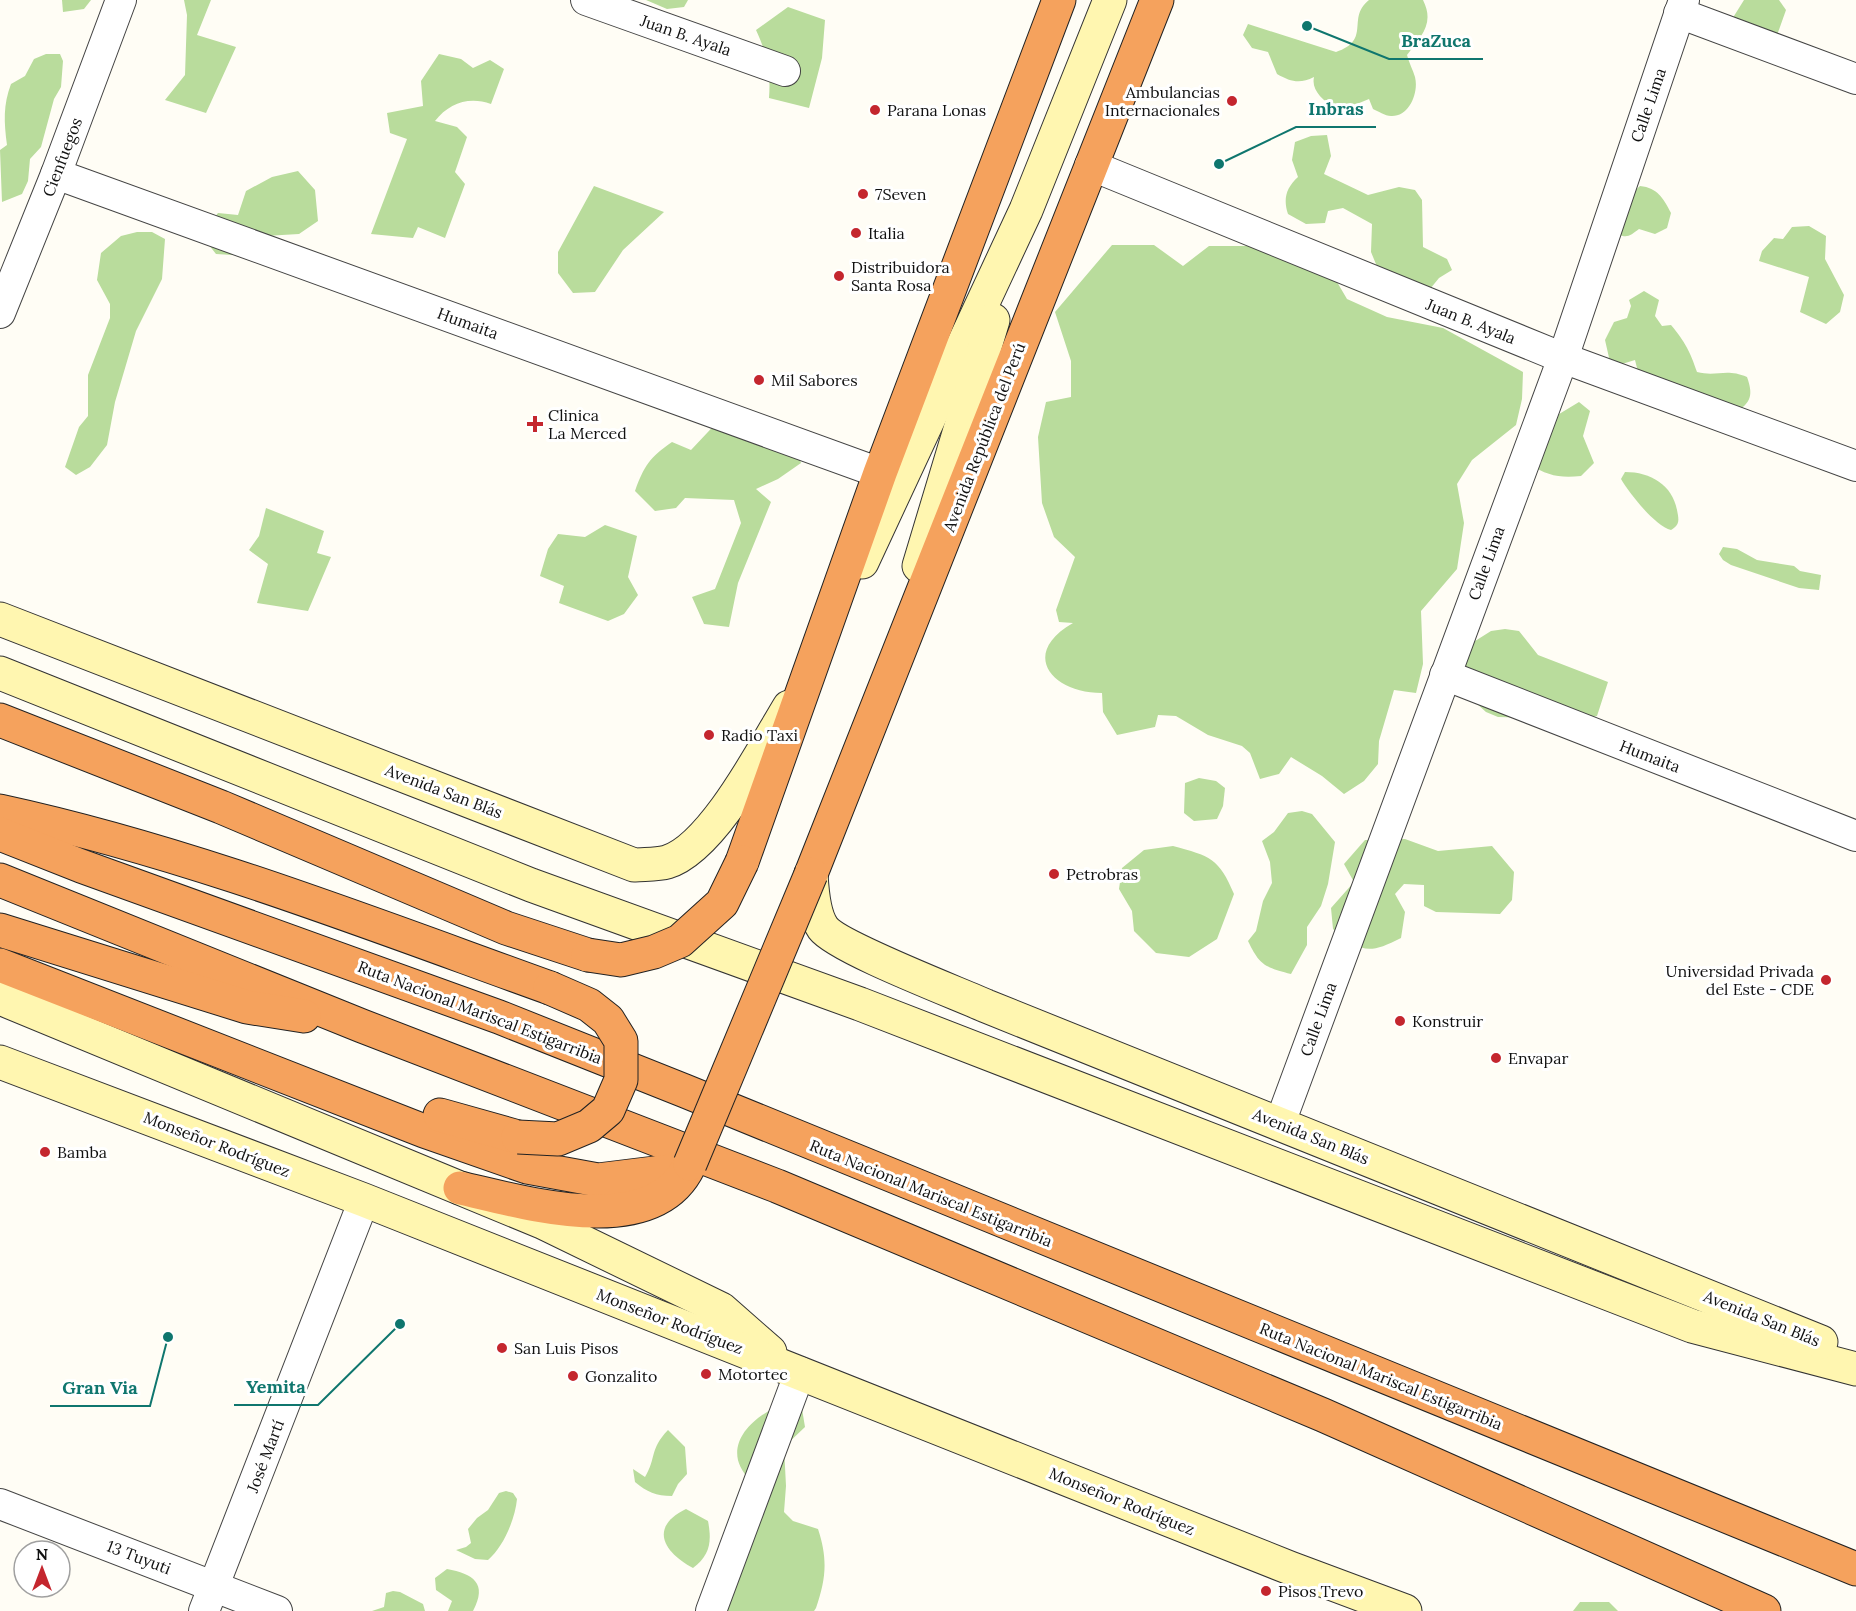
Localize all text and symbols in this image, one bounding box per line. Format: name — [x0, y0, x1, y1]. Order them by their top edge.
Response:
street label: Juan B. Ayala — [637, 10, 734, 60]
callout: BraZuca — [1389, 23, 1483, 59]
text: BraZuca — [1401, 29, 1472, 52]
street label: Calle Lima — [1626, 65, 1670, 145]
place label: Ambulancias Internacionales — [1105, 82, 1220, 120]
callout: Inbras — [1296, 91, 1376, 127]
marker: Ambulancias Internacionales — [1225, 94, 1239, 108]
text: Inbras — [1308, 97, 1364, 120]
place label: Parana Lonas — [887, 100, 986, 120]
marker: Parana Lonas — [868, 103, 882, 117]
street label: Cienfuegos — [38, 115, 86, 199]
place label: 7Seven — [875, 184, 927, 204]
marker: 7Seven — [856, 187, 870, 201]
place label: Italia — [868, 223, 905, 243]
marker: Italia — [849, 226, 863, 240]
place label: Distribuidora Santa Rosa — [851, 257, 950, 295]
marker: Distribuidora Santa Rosa — [832, 269, 846, 283]
street label: Juan B. Ayala — [1422, 294, 1519, 348]
street label: Humaita — [435, 303, 501, 343]
street label: Avenida República del Perú — [938, 339, 1029, 535]
place label: Mil Sabores — [771, 370, 858, 390]
marker: Mil Sabores — [752, 373, 766, 387]
place label: Clinica La Merced — [548, 405, 627, 443]
marker: Clinica La Merced — [526, 415, 544, 433]
street label: Calle Lima — [1463, 523, 1509, 603]
place label: Radio Taxi — [721, 725, 798, 745]
marker: Radio Taxi — [702, 728, 716, 742]
street label: Humaita — [1617, 735, 1683, 777]
street label: Avenida San Blás — [382, 759, 505, 822]
place label: Petrobras — [1066, 864, 1138, 884]
marker: Petrobras — [1047, 867, 1061, 881]
street label: Ruta Nacional Mariscal Estigarribia — [355, 956, 605, 1068]
place label: Universidad Privada del Este - CDE — [1666, 961, 1814, 999]
marker: Universidad Privada del Este - CDE — [1819, 973, 1833, 987]
street label: Calle Lima — [1295, 979, 1341, 1059]
place label: Konstruir — [1412, 1011, 1483, 1031]
marker: Konstruir — [1393, 1014, 1407, 1028]
place label: Envapar — [1508, 1048, 1568, 1068]
marker: Envapar — [1489, 1051, 1503, 1065]
street label: Avenida San Blás — [1249, 1103, 1372, 1168]
street label: Monseñor Rodríguez — [141, 1107, 293, 1181]
street label: Ruta Nacional Mariscal Estigarribia — [807, 1135, 1055, 1251]
place label: Bamba — [57, 1142, 107, 1162]
marker: Bamba — [38, 1145, 52, 1159]
street label: Monseñor Rodríguez — [594, 1284, 746, 1358]
street label: Avenida San Blás — [1700, 1285, 1823, 1350]
street label: Ruta Nacional Mariscal Estigarribia — [1257, 1318, 1505, 1434]
place label: San Luis Pisos — [514, 1338, 619, 1358]
marker: San Luis Pisos — [495, 1341, 509, 1355]
place label: Motortec — [718, 1364, 788, 1384]
place label: Gonzalito — [585, 1366, 657, 1386]
marker: Motortec — [699, 1367, 713, 1381]
callout: Yemita — [234, 1369, 318, 1405]
marker: Gonzalito — [566, 1369, 580, 1383]
callout: Gran Via — [50, 1370, 150, 1406]
text: Yemita — [246, 1375, 306, 1398]
text: Gran Via — [62, 1376, 138, 1399]
street label: José Martí — [242, 1417, 288, 1496]
street label: Monseñor Rodríguez — [1046, 1463, 1198, 1539]
street label: 13 Tuyuti — [104, 1536, 174, 1578]
north arrow — [12, 1539, 72, 1599]
text: N — [36, 1544, 48, 1564]
place label: Pisos Trevo — [1278, 1581, 1363, 1601]
marker: Pisos Trevo — [1259, 1584, 1273, 1598]

